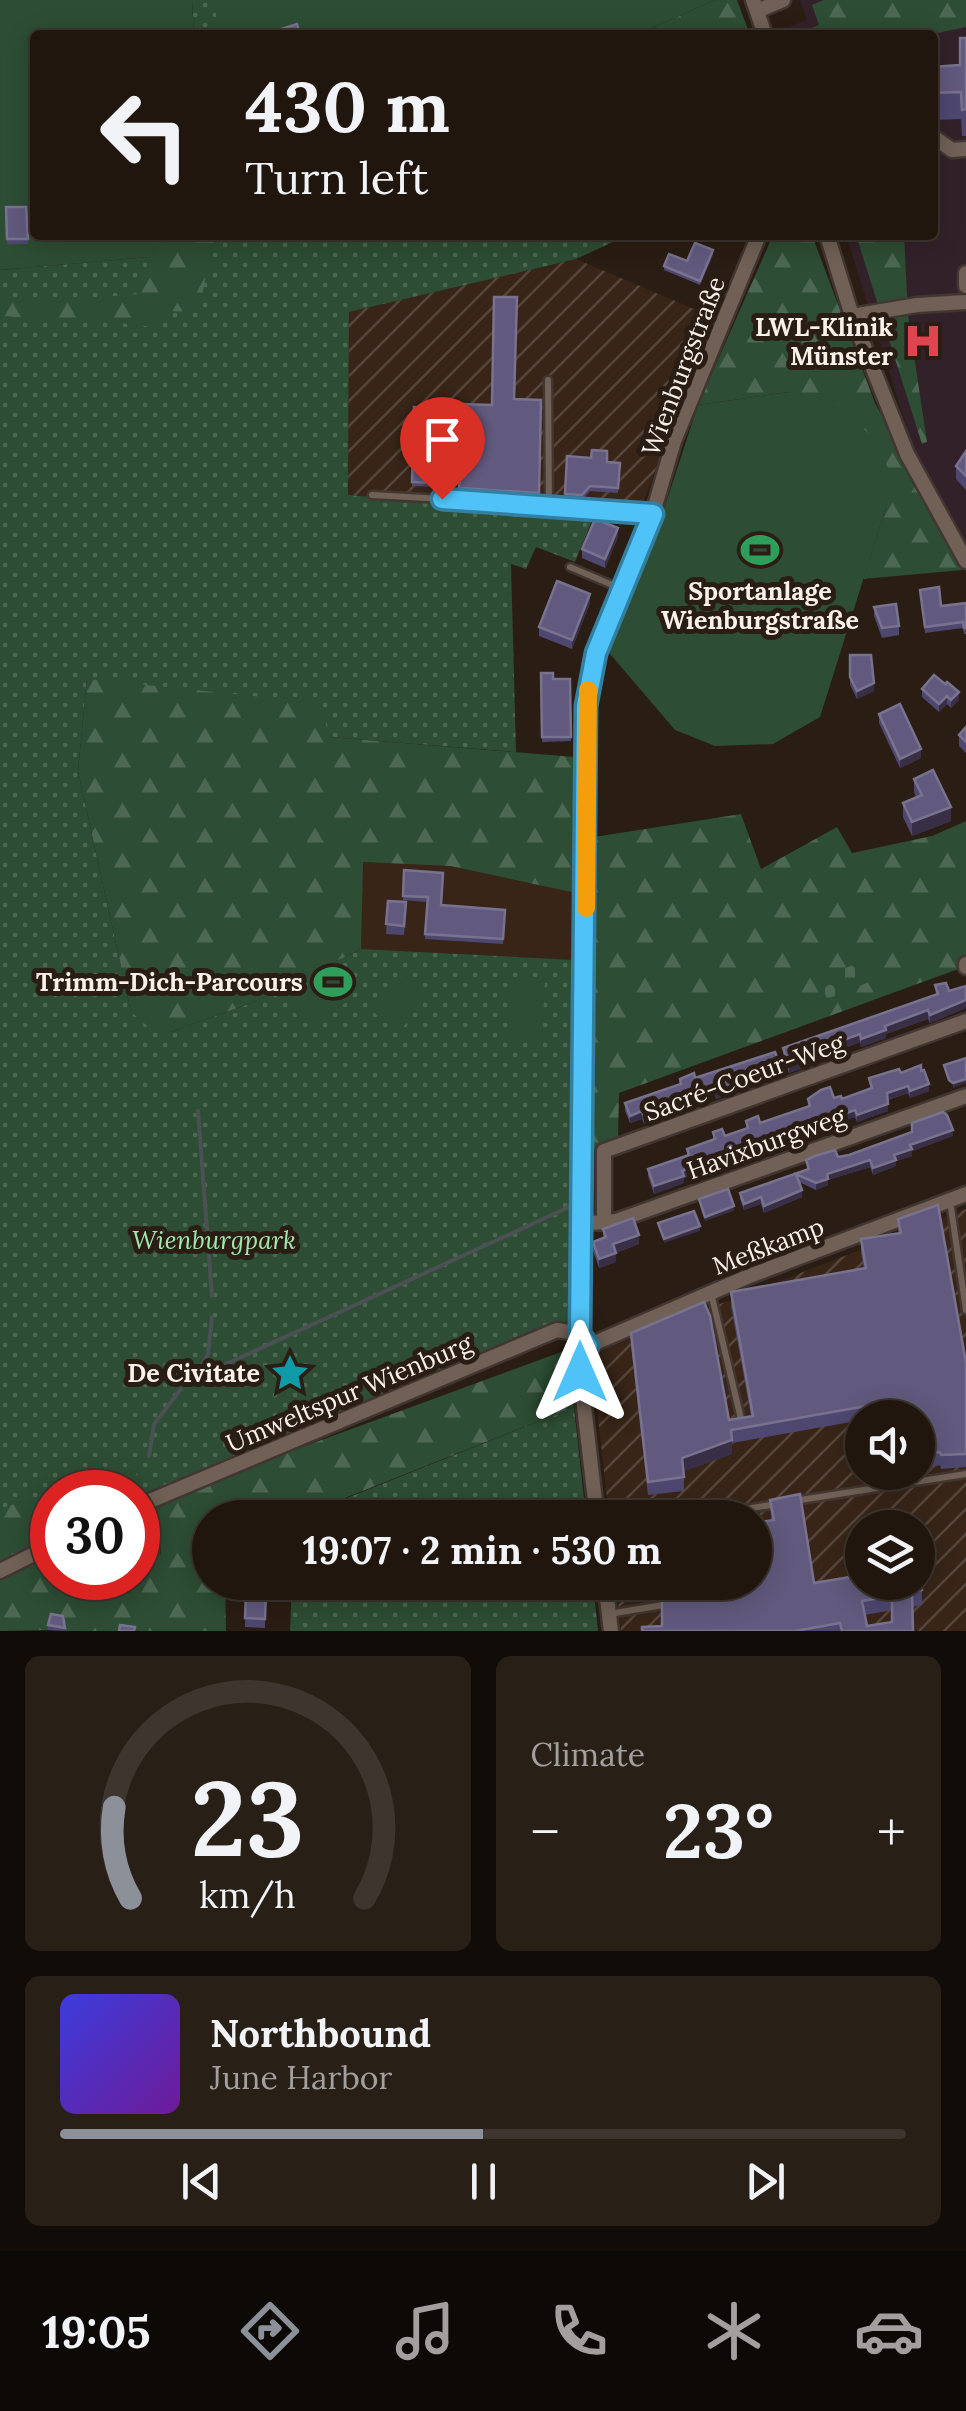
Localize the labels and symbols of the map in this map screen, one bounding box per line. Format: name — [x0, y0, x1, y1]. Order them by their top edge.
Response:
street label: Wienburgstraße — [634, 272, 732, 460]
place label: LWL-Klinik Münster — [755, 311, 893, 372]
hospital icon: LWL-Klinik Münster — [902, 320, 944, 362]
pin — [400, 397, 485, 500]
sports icon: Sportanlage Wienburgstraße — [739, 529, 781, 571]
place label: Sportanlage Wienburgstraße — [661, 575, 859, 636]
sports icon: Trimm-Dich-Parcours — [312, 961, 354, 1003]
place label: Trimm-Dich-Parcours — [36, 966, 303, 998]
street label: Sacré-Coeur-Weg — [640, 1026, 850, 1128]
street label: Havixburgweg — [682, 1099, 851, 1186]
street label: Meßkamp — [708, 1210, 828, 1282]
park label: Wienburgpark — [132, 1224, 296, 1256]
position arrow — [528, 1320, 632, 1424]
street label: Umweltspur Wienburg — [221, 1326, 478, 1459]
place icon: De Civitate — [269, 1352, 311, 1394]
place label: De Civitate — [127, 1357, 260, 1389]
speed limit sign: 30 — [30, 1470, 160, 1600]

